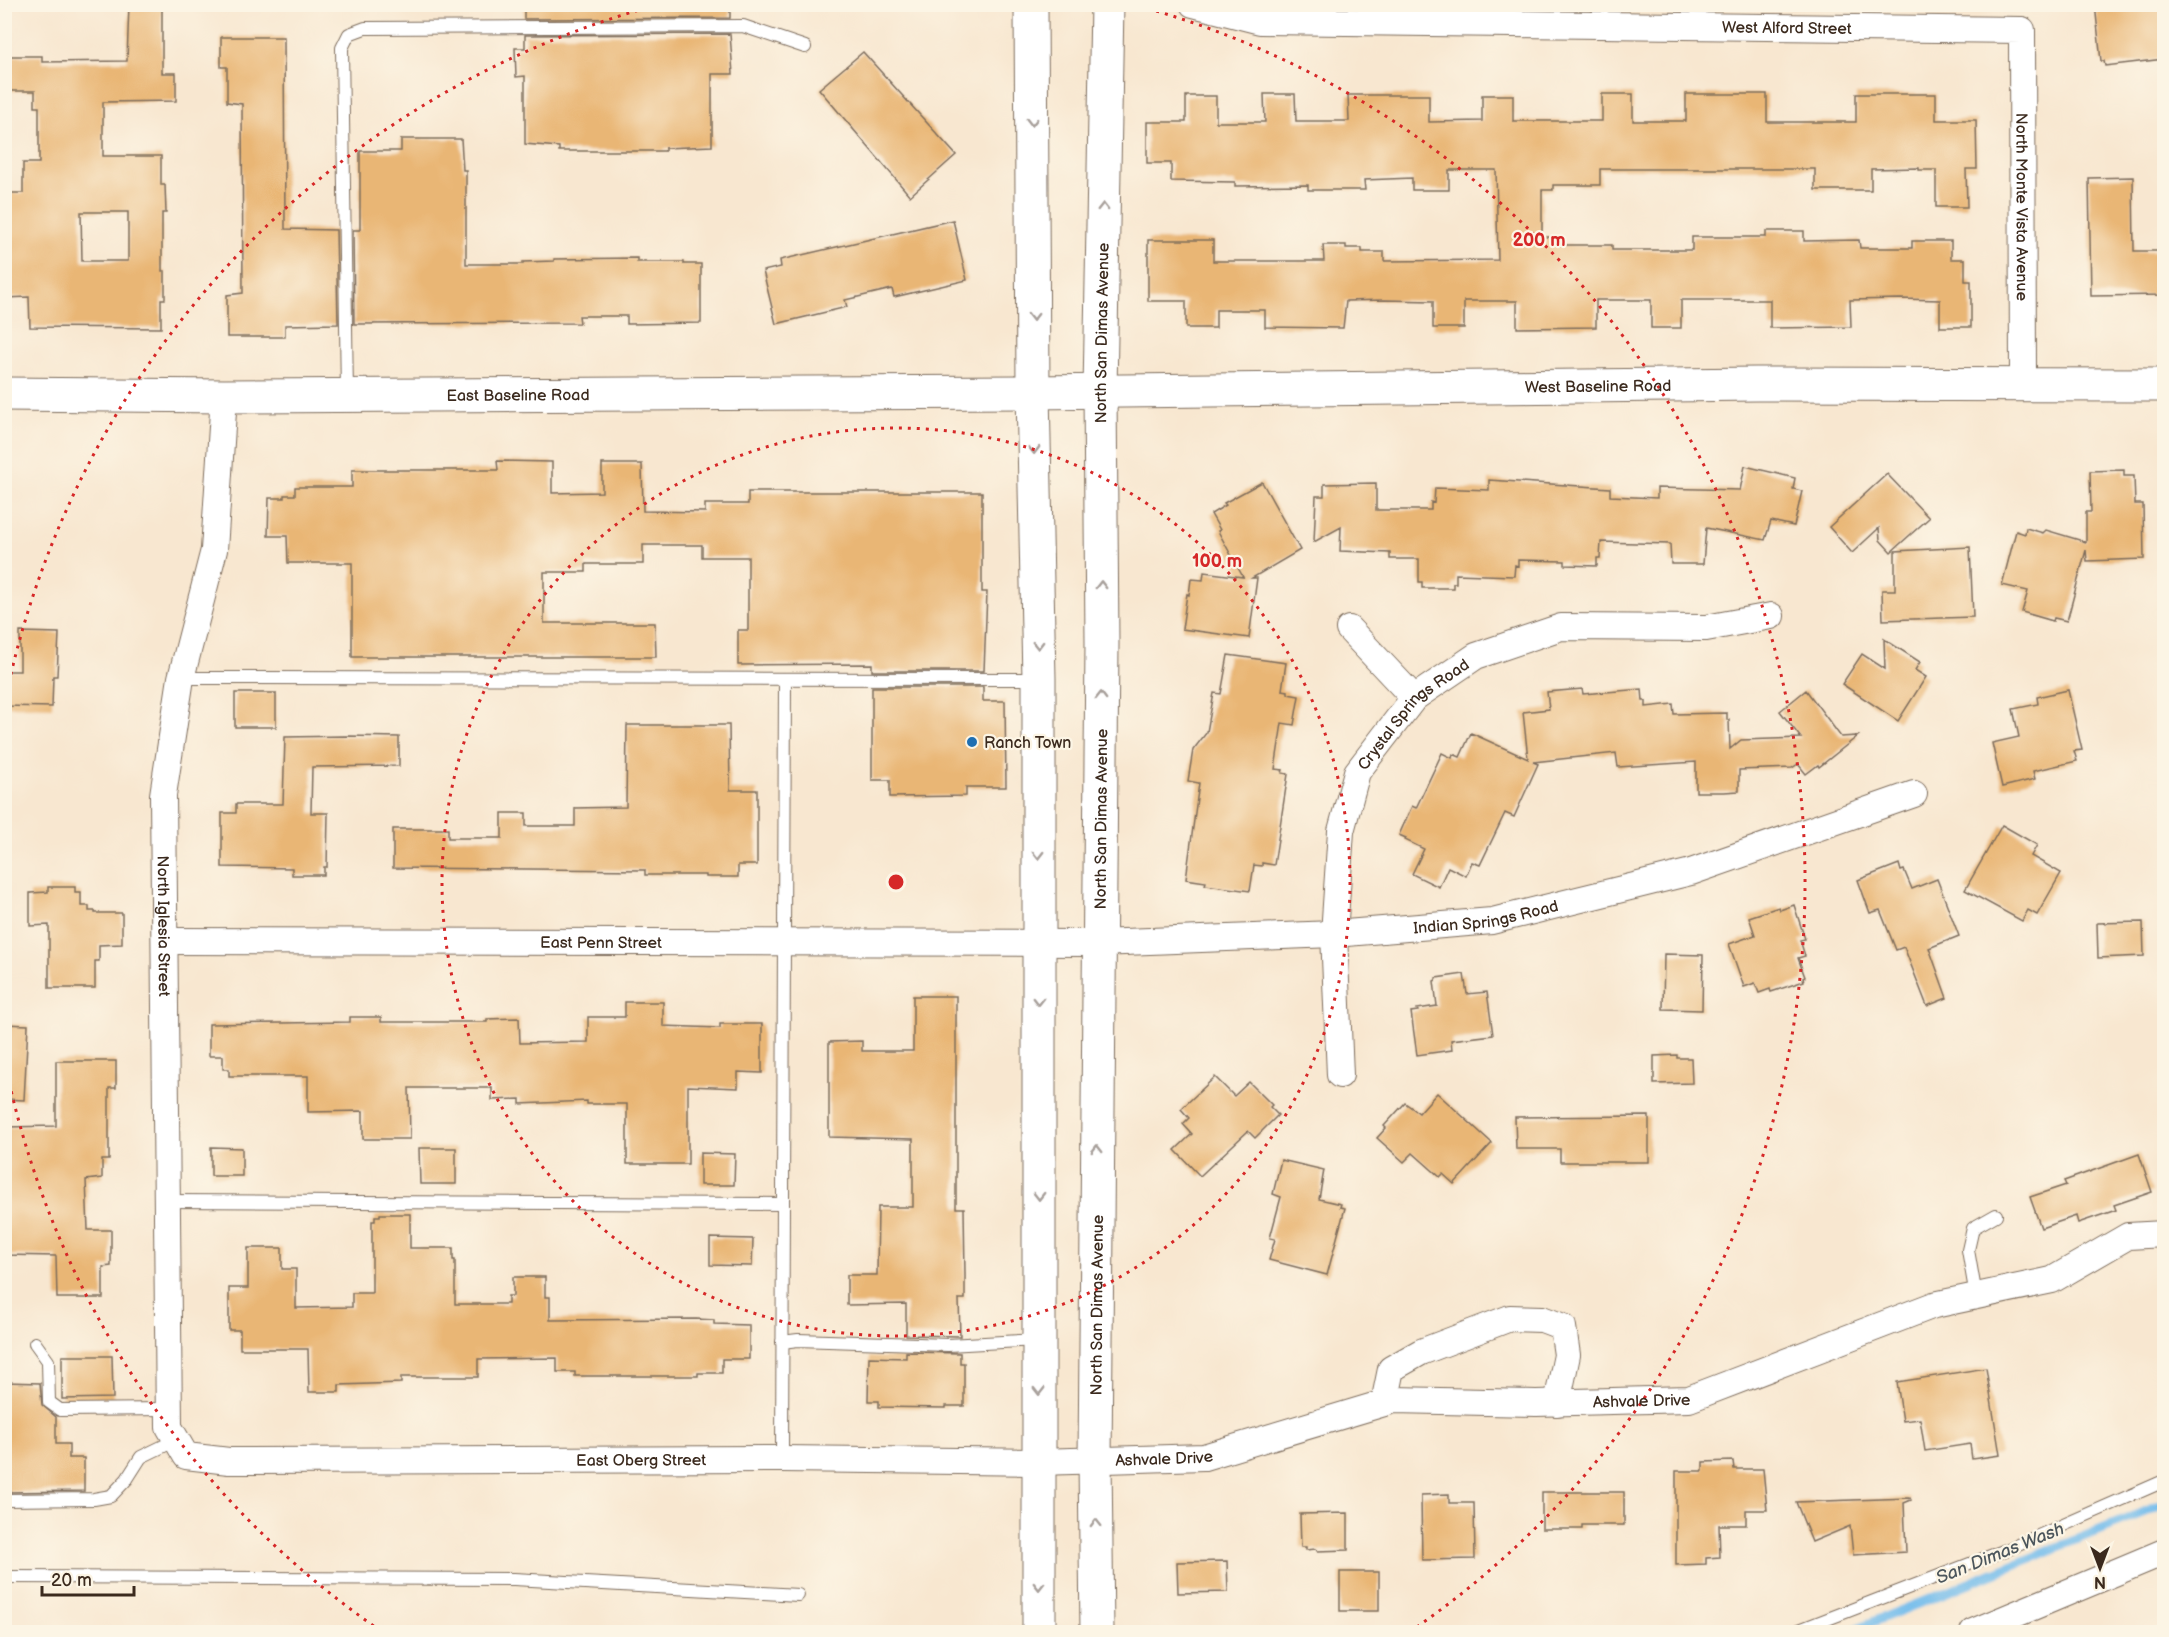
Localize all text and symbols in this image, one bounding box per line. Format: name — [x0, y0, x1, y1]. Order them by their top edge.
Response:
street label: West Alford Street — [1722, 18, 1852, 39]
street label: North Monte Vista Avenue — [2011, 113, 2031, 301]
one-way arrow — [1026, 118, 1038, 127]
one-way arrow — [1097, 202, 1109, 211]
text: 200 m — [1512, 230, 1566, 251]
street label: North San Dimas Avenue — [1092, 242, 1114, 423]
one-way arrow — [1027, 313, 1039, 322]
street label: West Baseline Road — [1525, 377, 1671, 398]
street label: East Baseline Road — [446, 386, 590, 406]
one-way arrow — [1028, 446, 1041, 455]
text: 100 m — [1192, 551, 1242, 572]
one-way arrow — [1095, 580, 1107, 589]
one-way arrow — [1032, 641, 1044, 650]
street label: Crystal Springs Road — [1354, 655, 1473, 774]
one-way arrow — [1095, 691, 1107, 700]
street label: North San Dimas Avenue — [1092, 728, 1112, 909]
place label: Ranch Town — [984, 734, 1071, 753]
marker: Ranch Town — [965, 735, 979, 749]
one-way arrow — [1032, 851, 1044, 860]
street label: North Iglesia Street — [153, 855, 173, 997]
centre of rings — [886, 872, 906, 892]
street label: Indian Springs Road — [1413, 897, 1560, 938]
street label: East Penn Street — [540, 934, 662, 953]
one-way arrow — [1032, 996, 1044, 1005]
one-way arrow — [1091, 1145, 1103, 1154]
one-way arrow — [1033, 1191, 1045, 1200]
street label: North San Dimas Avenue — [1088, 1214, 1108, 1395]
one-way arrow — [1033, 1386, 1045, 1395]
street label: Ashvale Drive — [1593, 1391, 1691, 1413]
street label: Ashvale Drive — [1115, 1447, 1216, 1471]
street label: East Oberg Street — [576, 1451, 706, 1471]
one-way arrow — [1090, 1518, 1102, 1527]
water label: San Dimas Wash — [1933, 1518, 2067, 1589]
north arrow — [2070, 1538, 2130, 1598]
scale bar — [42, 1559, 134, 1597]
text: 20 m — [51, 1570, 92, 1591]
text: N — [2094, 1572, 2106, 1591]
one-way arrow — [1033, 1581, 1045, 1590]

